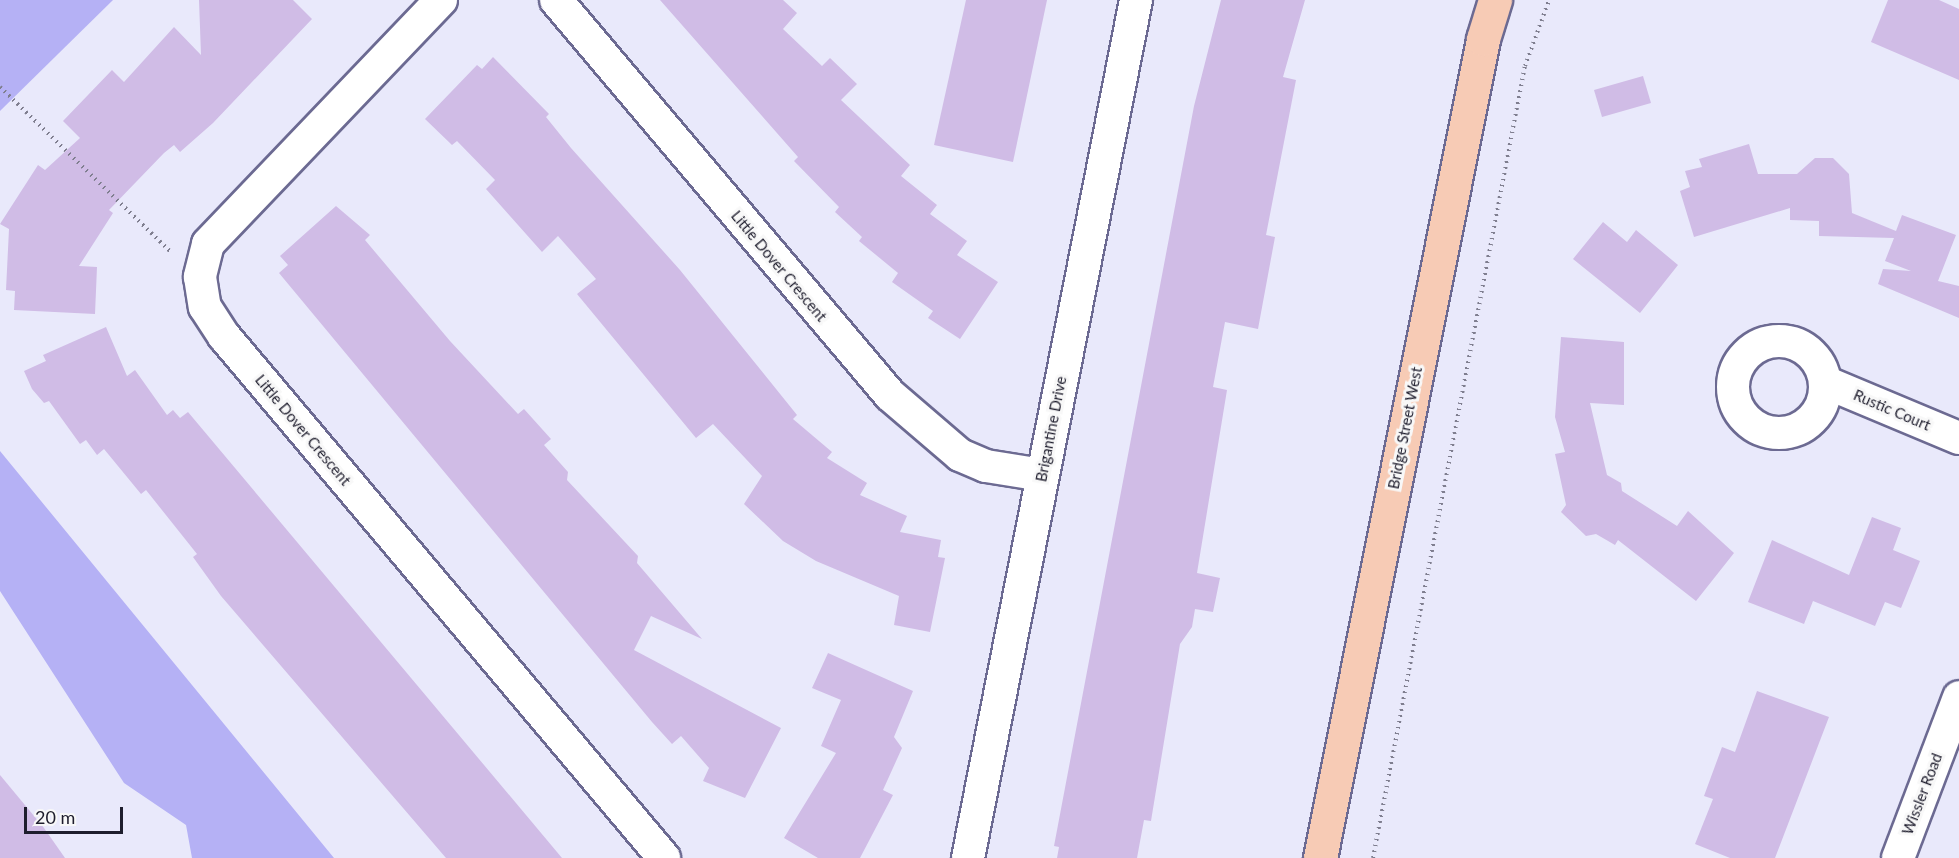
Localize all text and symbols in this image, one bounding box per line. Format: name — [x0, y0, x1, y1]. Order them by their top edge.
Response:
street label: Little Dover Crescent — [727, 207, 831, 325]
street label: Bridge Street West — [1384, 365, 1426, 491]
street label: Little Dover Crescent — [251, 371, 355, 489]
street label: Brigantine Drive — [1032, 375, 1070, 483]
street label: Rustic Court — [1851, 386, 1933, 434]
street label: Wissler Road — [1898, 751, 1946, 837]
scale bar — [27, 795, 126, 833]
text: 20 m — [35, 806, 75, 828]

